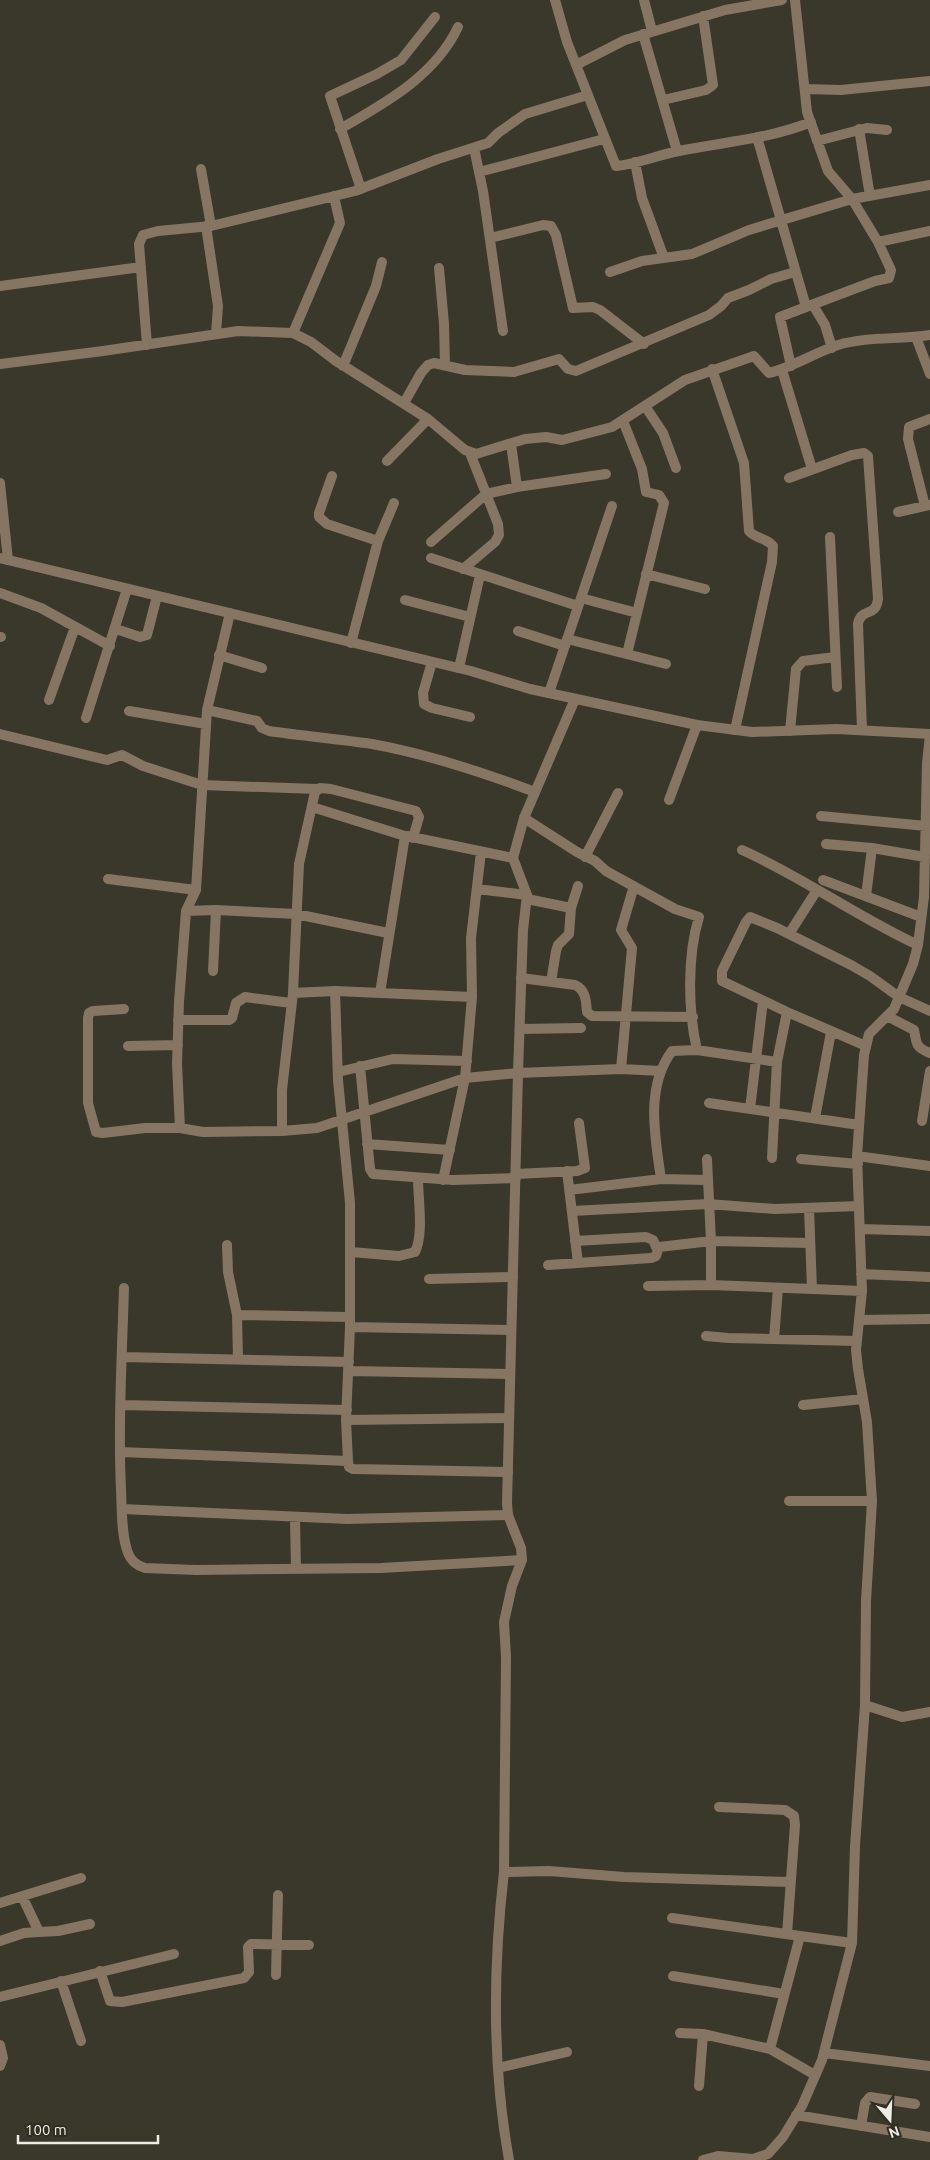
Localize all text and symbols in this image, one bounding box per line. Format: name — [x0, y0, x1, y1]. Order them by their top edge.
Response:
north arrow — [865, 2095, 915, 2145]
scale bar — [18, 2112, 158, 2144]
text: 100 m — [25, 2121, 67, 2138]
text: N — [887, 2123, 902, 2142]

